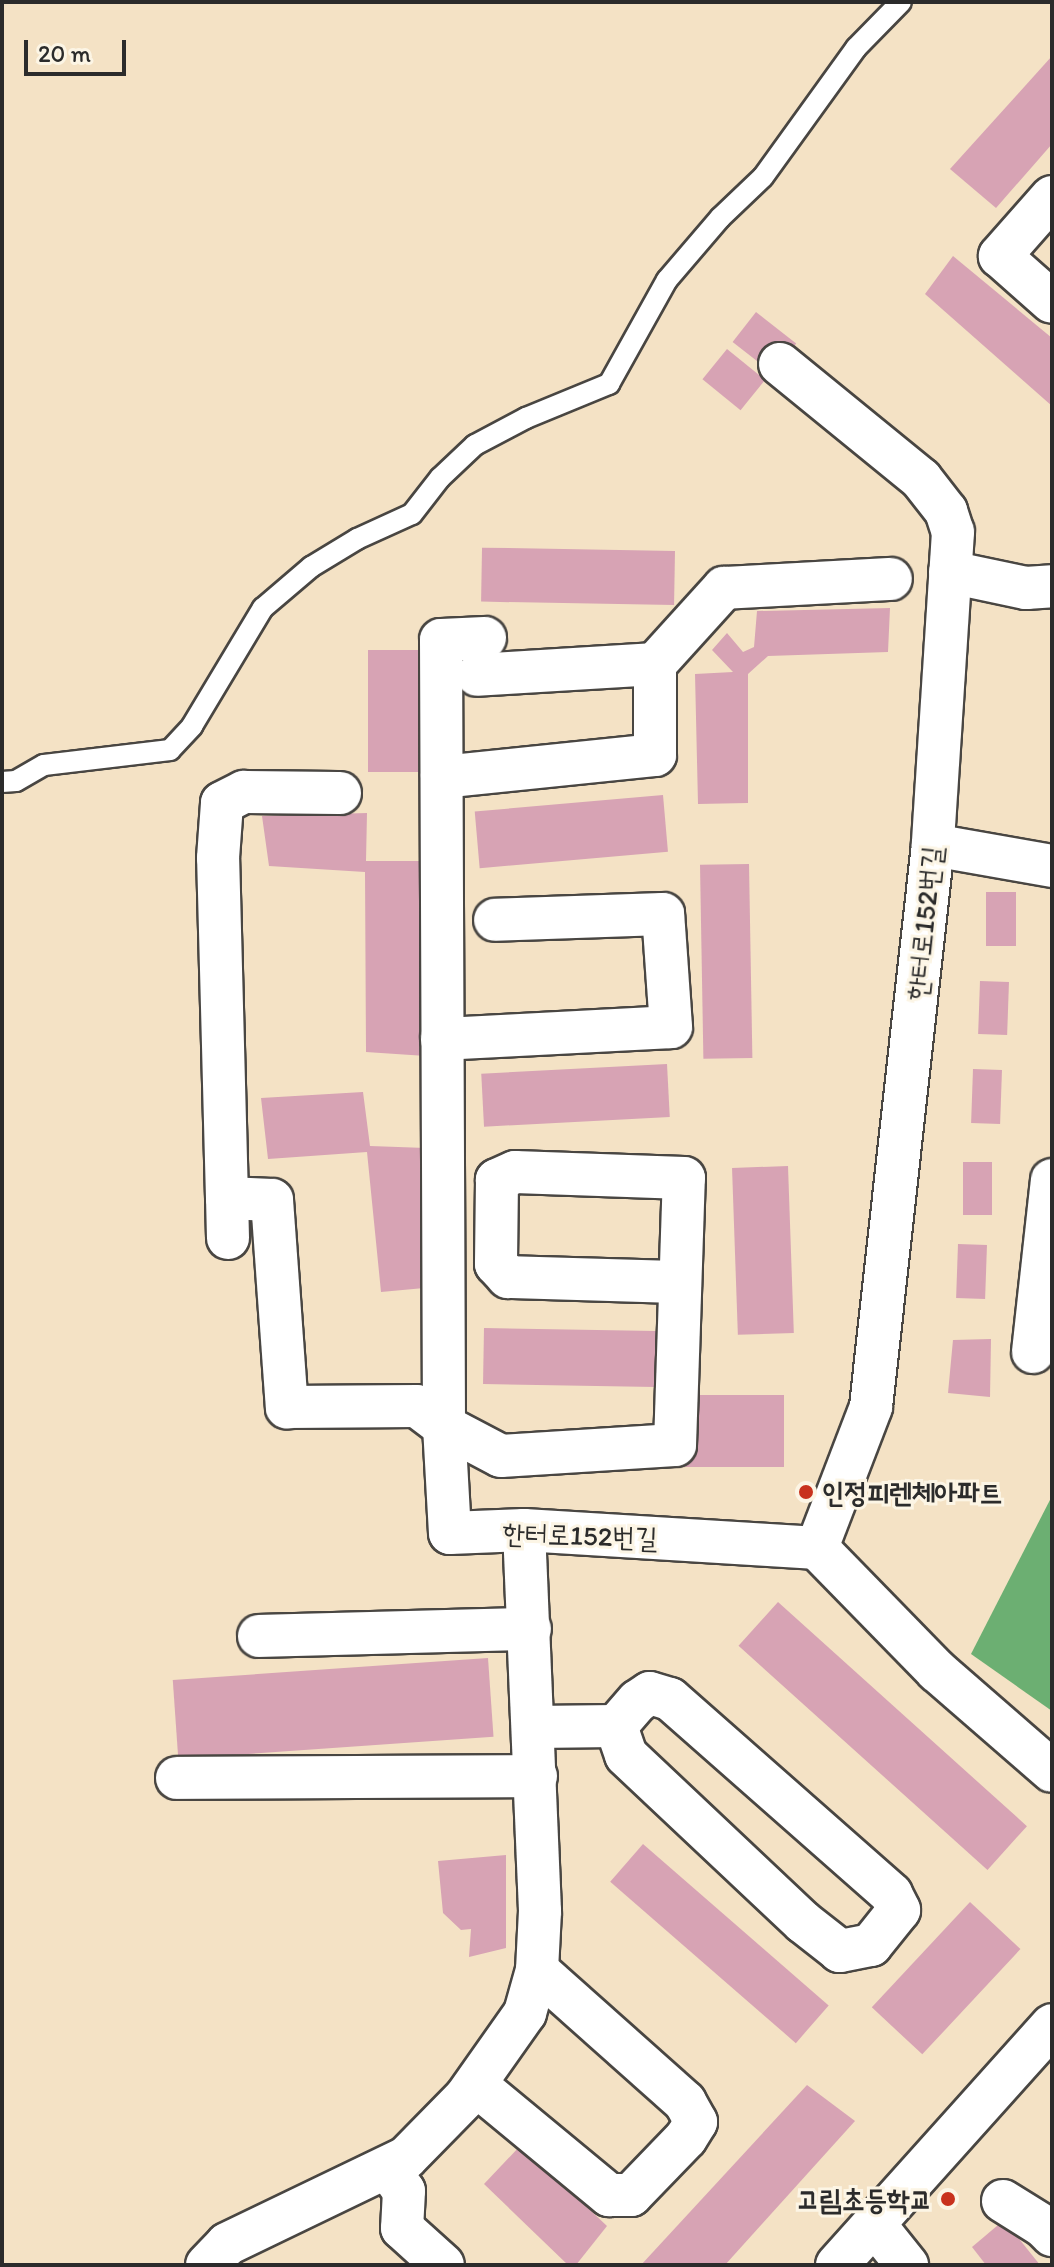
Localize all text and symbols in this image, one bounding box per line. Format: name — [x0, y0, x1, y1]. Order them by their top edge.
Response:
scale bar — [28, 24, 130, 74]
text: 20 m — [38, 39, 91, 68]
street label: 한터로152번길 — [899, 844, 949, 1002]
place label: 인정피렌체아파트 — [822, 1475, 1002, 1509]
marker: 인정피렌체아파트 — [797, 1483, 815, 1501]
street label: 한터로152번길 — [502, 1516, 658, 1554]
place label: 고림초등학교 — [797, 2182, 932, 2216]
marker: 고림초등학교 — [939, 2190, 957, 2208]

